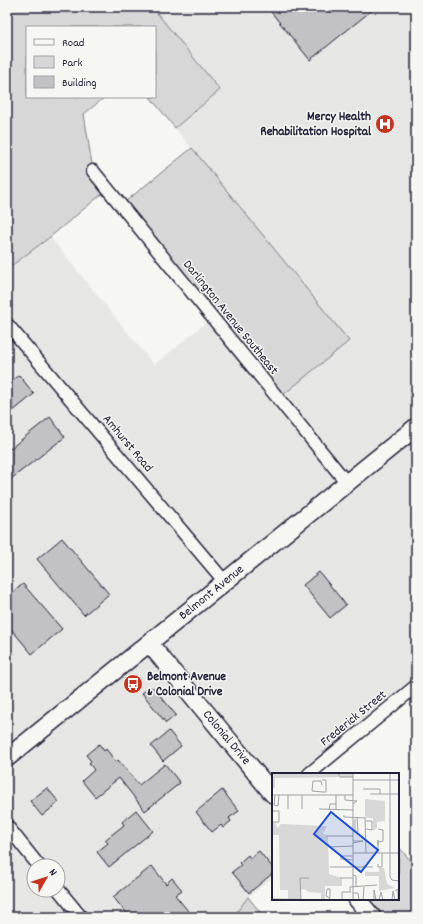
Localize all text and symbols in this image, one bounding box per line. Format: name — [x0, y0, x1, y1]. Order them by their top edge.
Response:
legend — [26, 26, 156, 98]
text: Road — [62, 35, 84, 52]
text: Park — [62, 55, 83, 72]
text: Building — [62, 75, 97, 92]
place label: Mercy Health Rehabilitation Hospital — [260, 108, 372, 142]
hospital icon: Mercy Health Rehabilitation Hospital — [374, 113, 396, 135]
street label: Darlington Avenue Southeast — [178, 257, 282, 380]
street label: Amhurst Road — [97, 411, 157, 477]
street label: Belmont Avenue — [175, 561, 249, 625]
place label: Belmont Avenue & Colonial Drive — [147, 668, 226, 702]
bus stop icon: Belmont Avenue & Colonial Drive — [122, 673, 144, 695]
street label: Frederick Street — [317, 686, 391, 752]
street label: Colonial Drive — [197, 706, 255, 770]
inset map — [272, 773, 399, 900]
north arrow — [26, 858, 66, 898]
text: N — [44, 866, 60, 881]

